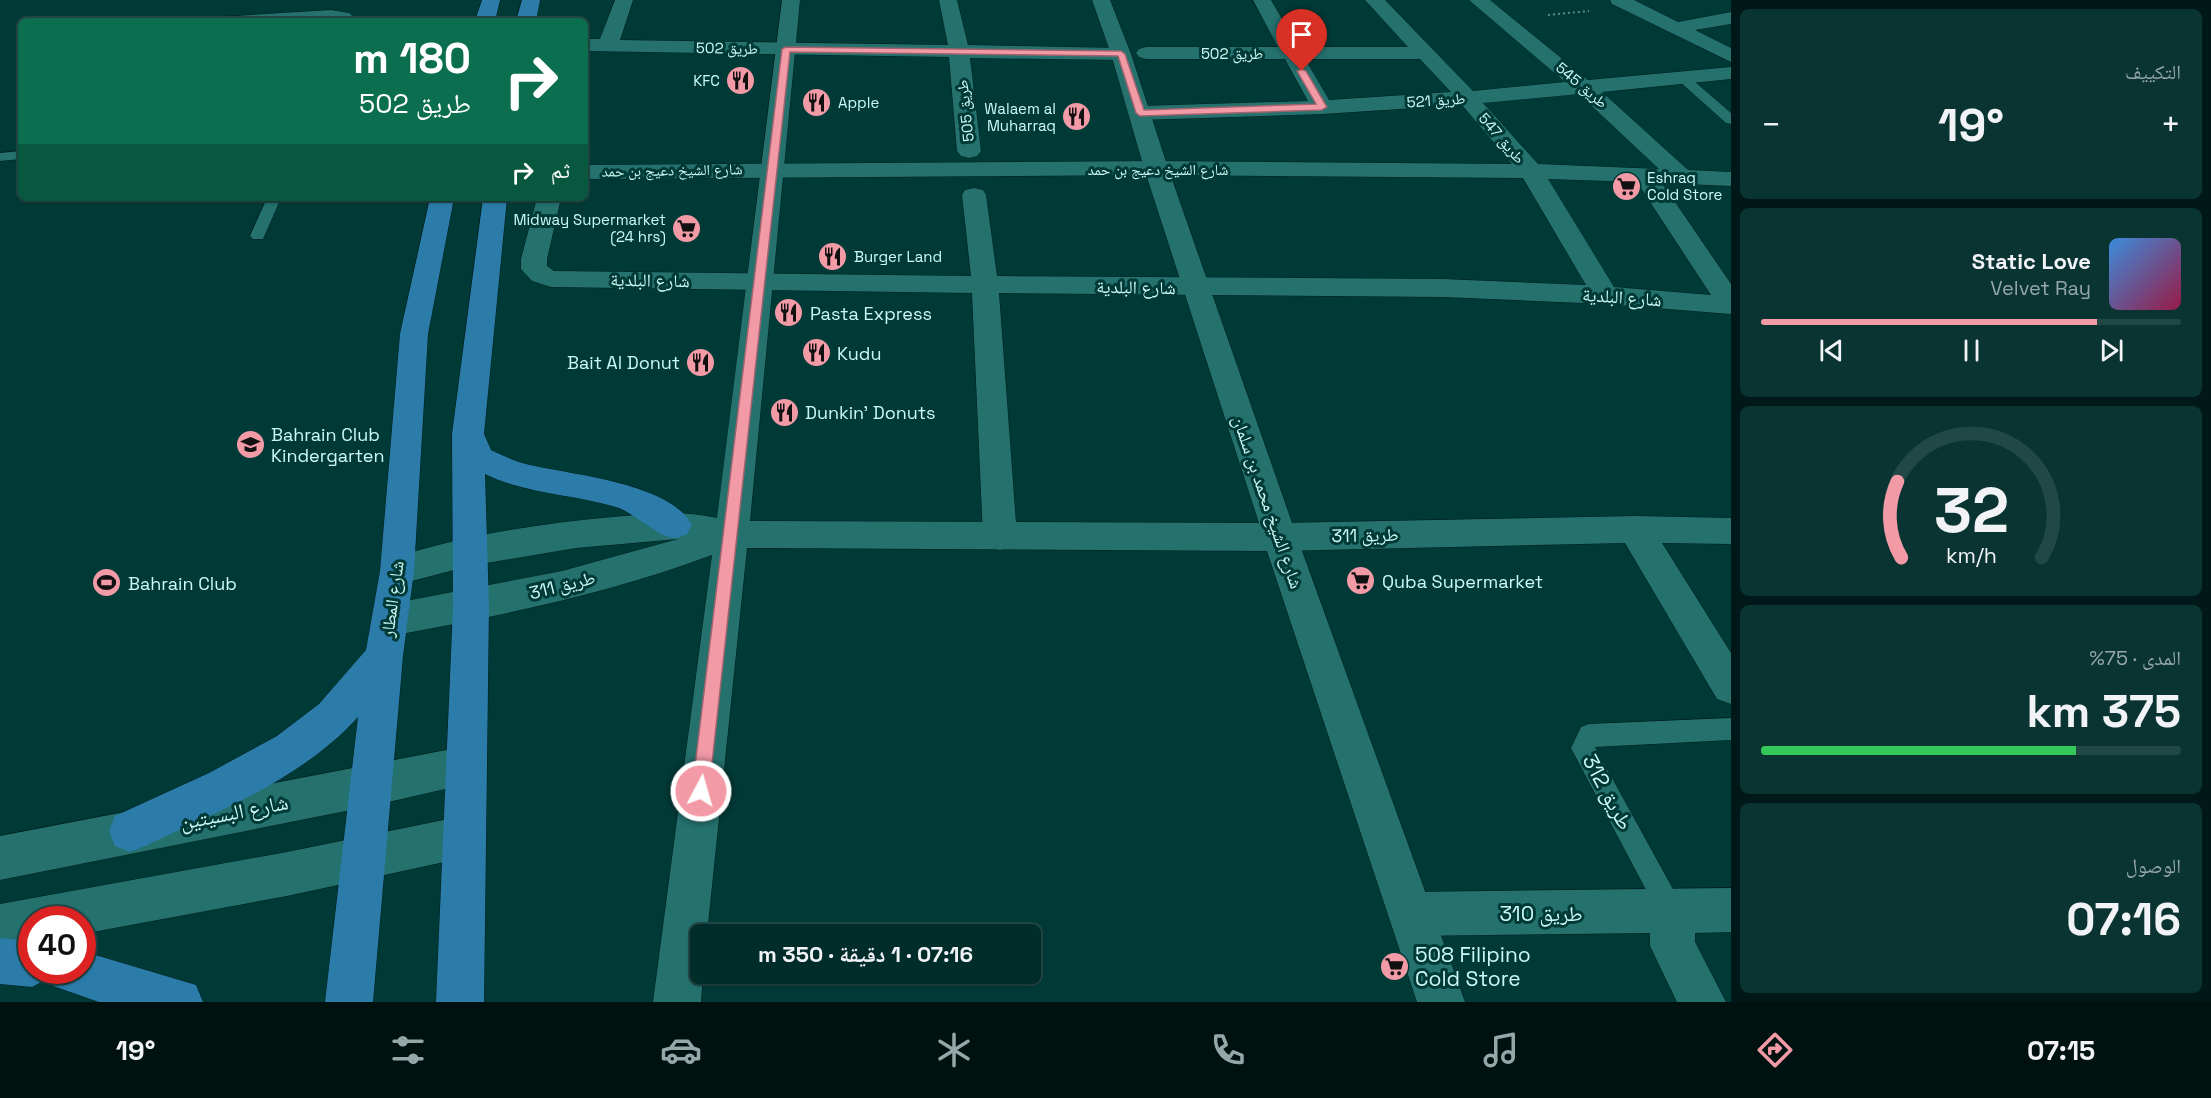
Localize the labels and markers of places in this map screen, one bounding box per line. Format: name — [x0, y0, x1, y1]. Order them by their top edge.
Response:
pin — [1276, 9, 1327, 71]
restaurant icon: KFC — [725, 64, 757, 96]
place label: KFC — [693, 71, 720, 90]
restaurant icon: Apple — [801, 86, 833, 118]
place label: Apple — [838, 93, 879, 112]
place label: Walaem al Muharraq — [984, 99, 1056, 135]
restaurant icon: Walaem al Muharraq — [1061, 101, 1093, 133]
place label: Eshraq Cold Store — [1647, 168, 1723, 204]
supermarket icon: Eshraq Cold Store — [1610, 170, 1642, 202]
place label: Midway Supermarket (24 hrs) — [513, 210, 666, 247]
supermarket icon: Midway Supermarket (24 hrs) — [671, 212, 703, 244]
restaurant icon: Burger Land — [817, 240, 849, 272]
place label: Burger Land — [854, 247, 942, 266]
restaurant icon: Pasta Express — [773, 297, 805, 329]
place label: Pasta Express — [810, 302, 932, 325]
restaurant icon: Kudu — [800, 337, 832, 369]
place label: Kudu — [837, 342, 881, 365]
restaurant icon: Bait Al Donut — [685, 346, 717, 378]
place label: Bait Al Donut — [567, 351, 680, 374]
restaurant icon: Dunkin' Donuts — [768, 396, 800, 428]
place label: Dunkin' Donuts — [805, 401, 935, 424]
place label: Bahrain Club Kindergarten — [271, 423, 384, 467]
school or university icon: Bahrain Club Kindergarten — [234, 428, 266, 460]
supermarket icon: Quba Supermarket — [1345, 565, 1377, 597]
sports icon: Bahrain Club — [91, 567, 123, 599]
place label: Quba Supermarket — [1382, 570, 1543, 593]
place label: Bahrain Club — [128, 572, 237, 595]
place label: 508 Filipino Cold Store — [1415, 941, 1531, 992]
supermarket icon: 508 Filipino Cold Store — [1378, 950, 1410, 982]

